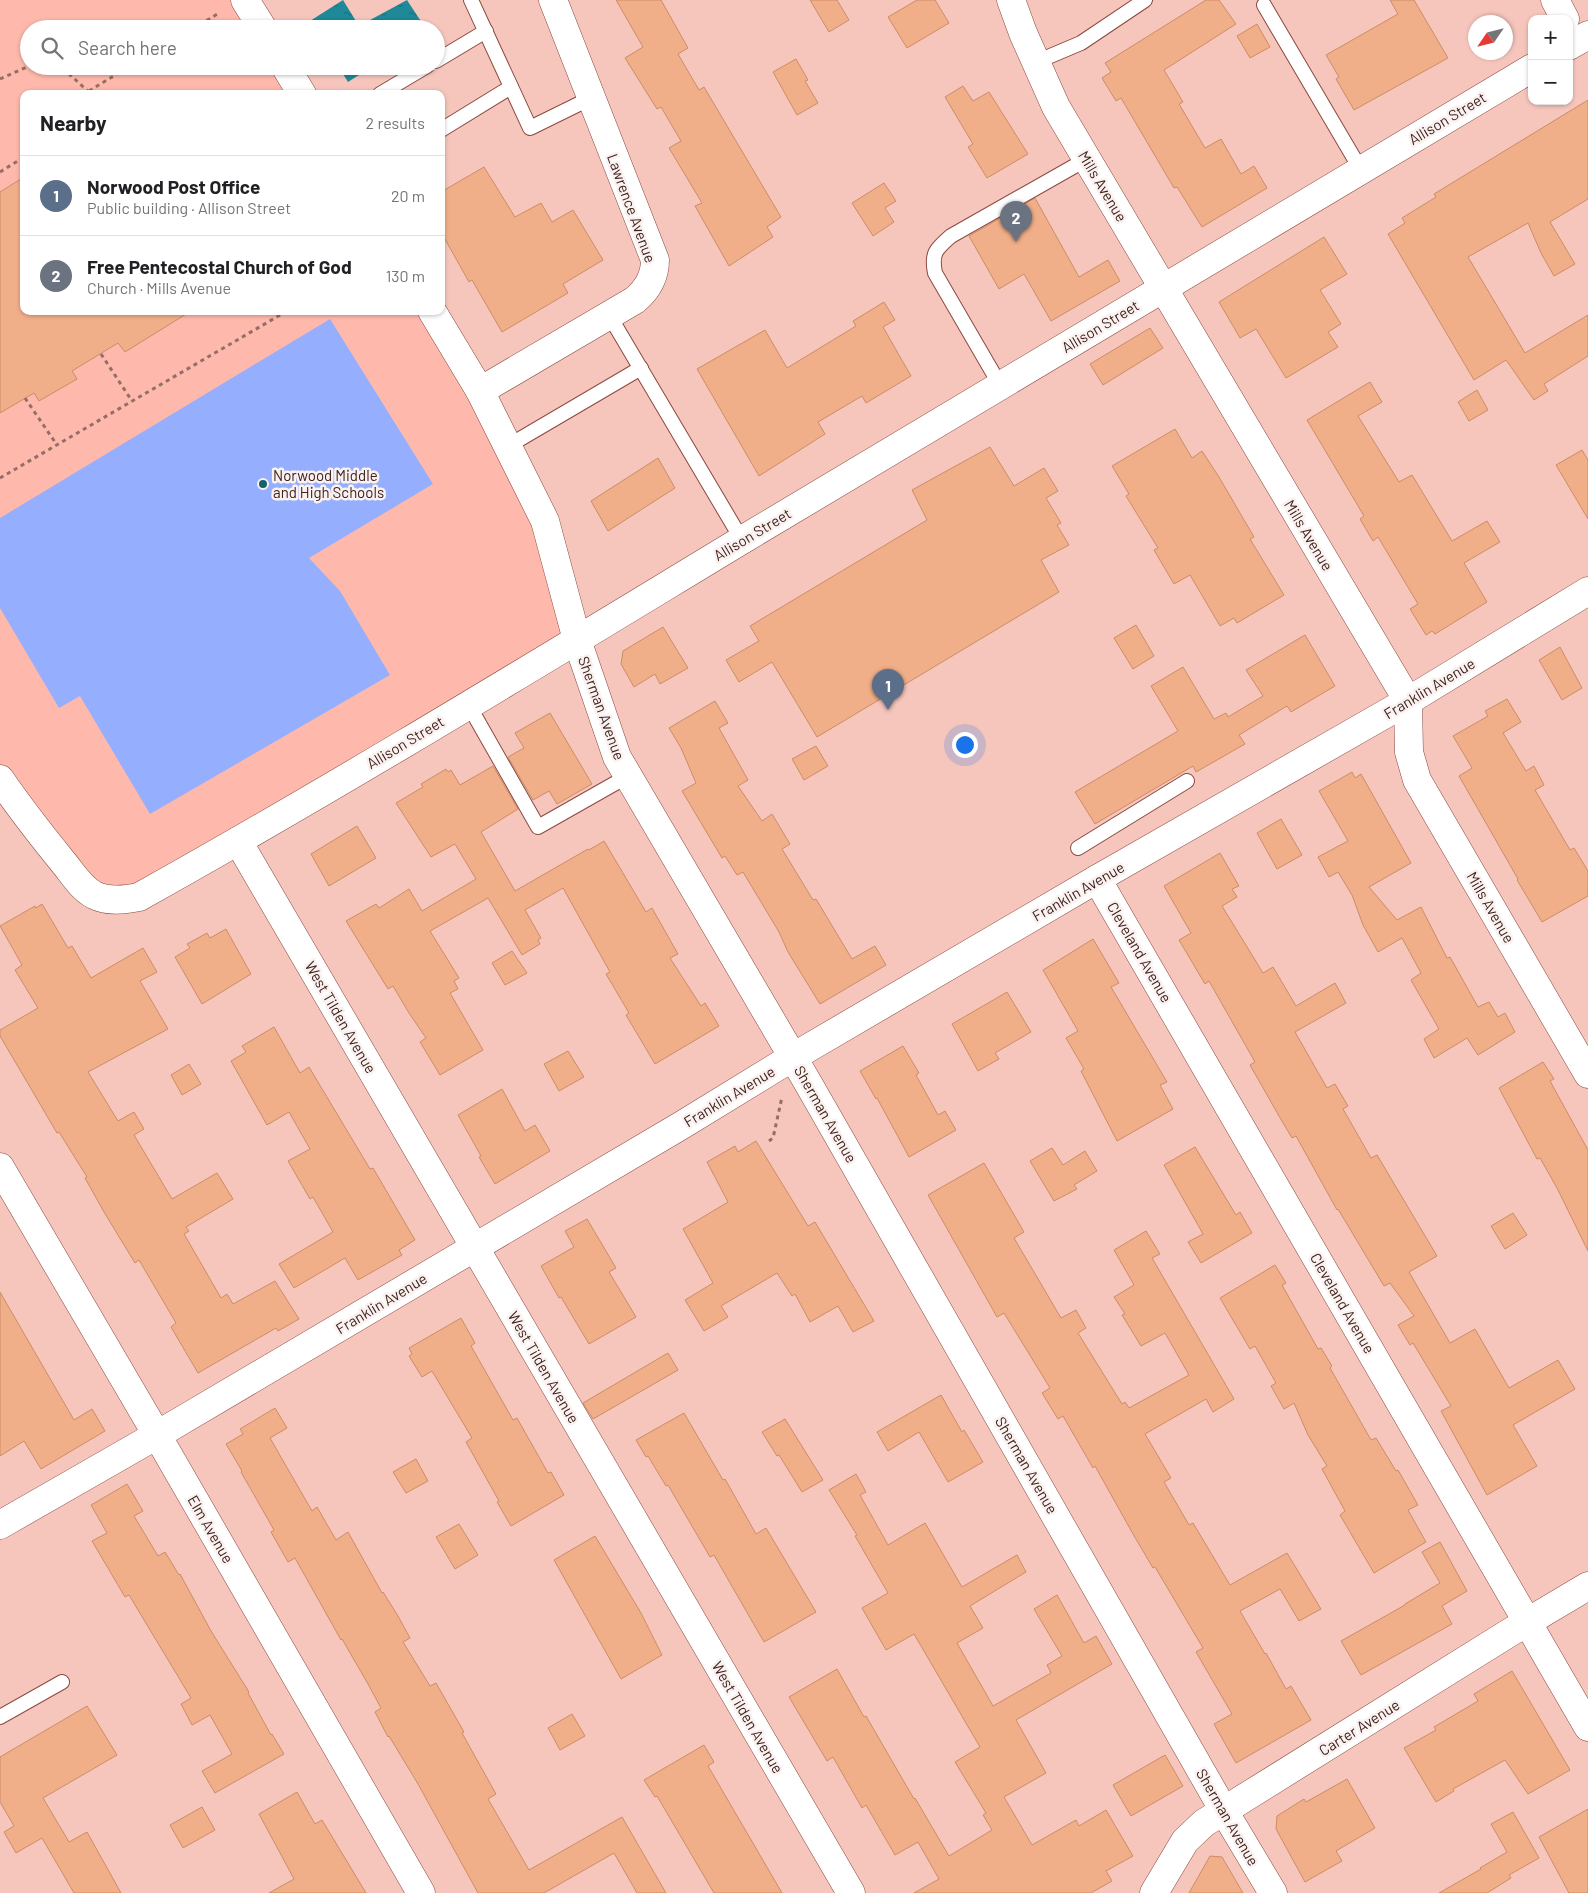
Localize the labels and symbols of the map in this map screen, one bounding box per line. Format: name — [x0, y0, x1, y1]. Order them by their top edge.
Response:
north arrow — [1468, 15, 1513, 60]
street label: Allison Street — [1405, 88, 1489, 148]
street label: Mills Avenue — [1075, 147, 1131, 225]
street label: Lawrence Avenue — [604, 151, 660, 265]
pin: 2 — [1000, 201, 1032, 242]
street label: Allison Street — [1058, 296, 1142, 356]
place label: Norwood Middle and High Schools — [273, 466, 384, 501]
marker: Norwood Middle and High Schools — [257, 478, 269, 490]
street label: Mills Avenue — [1281, 496, 1337, 574]
street label: Allison Street — [710, 504, 794, 564]
street label: Sherman Avenue — [575, 654, 629, 762]
street label: Franklin Avenue — [1380, 654, 1478, 722]
pin: 1 — [872, 669, 904, 710]
street label: Allison Street — [363, 712, 447, 772]
your location — [952, 732, 978, 758]
street label: Franklin Avenue — [1029, 857, 1127, 925]
street label: Mills Avenue — [1463, 868, 1519, 946]
street label: Cleveland Avenue — [1104, 898, 1176, 1006]
street label: West Tilden Avenue — [302, 958, 380, 1076]
street label: Franklin Avenue — [680, 1062, 778, 1130]
street label: Sherman Avenue — [791, 1062, 861, 1166]
street label: Cleveland Avenue — [1307, 1249, 1379, 1357]
street label: Franklin Avenue — [332, 1269, 430, 1337]
street label: West Tilden Avenue — [505, 1308, 583, 1426]
street label: Sherman Avenue — [992, 1413, 1062, 1517]
street label: Elm Avenue — [184, 1492, 238, 1566]
street label: West Tilden Avenue — [709, 1658, 787, 1776]
street label: Carter Avenue — [1315, 1695, 1403, 1759]
street label: Sherman Avenue — [1193, 1765, 1263, 1869]

